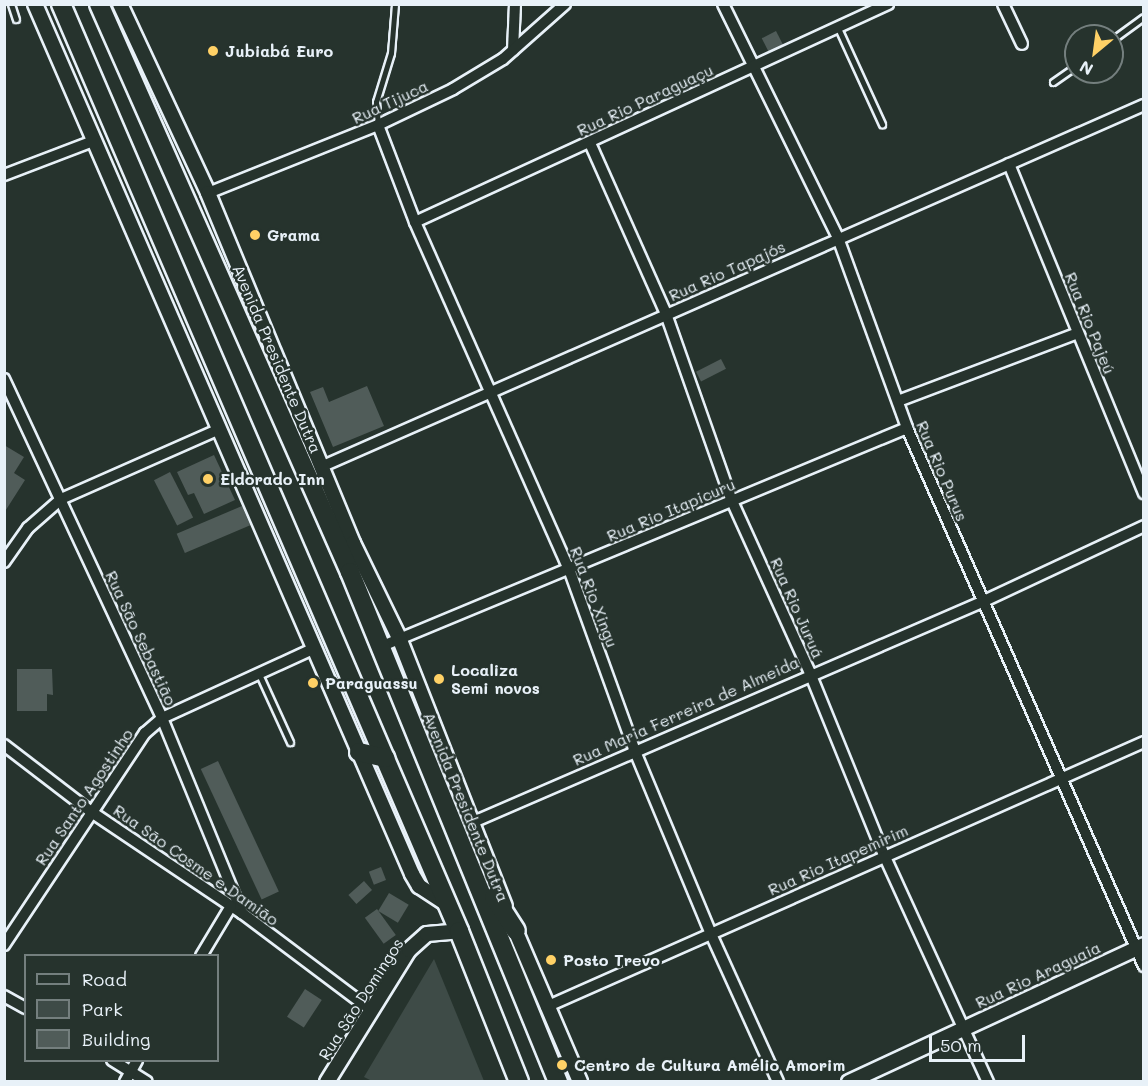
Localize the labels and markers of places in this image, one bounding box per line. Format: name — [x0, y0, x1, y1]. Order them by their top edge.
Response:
place label: Jubiabá Euro — [225, 41, 333, 61]
marker: Jubiabá Euro — [206, 44, 220, 58]
place label: Grama — [267, 225, 320, 245]
marker: Grama — [248, 228, 262, 242]
place label: Eldorado Inn — [220, 469, 325, 489]
marker: Eldorado Inn — [201, 472, 215, 486]
place label: Localiza Semi novos — [451, 660, 540, 698]
marker: Localiza Semi novos — [432, 672, 446, 686]
place label: Paraguassu — [325, 673, 418, 693]
marker: Paraguassu — [306, 676, 320, 690]
place label: Posto Trevo — [563, 950, 660, 970]
marker: Posto Trevo — [544, 953, 558, 967]
place label: Centro de Cultura Amélio Amorim — [574, 1055, 845, 1075]
marker: Centro de Cultura Amélio Amorim — [555, 1058, 569, 1072]

